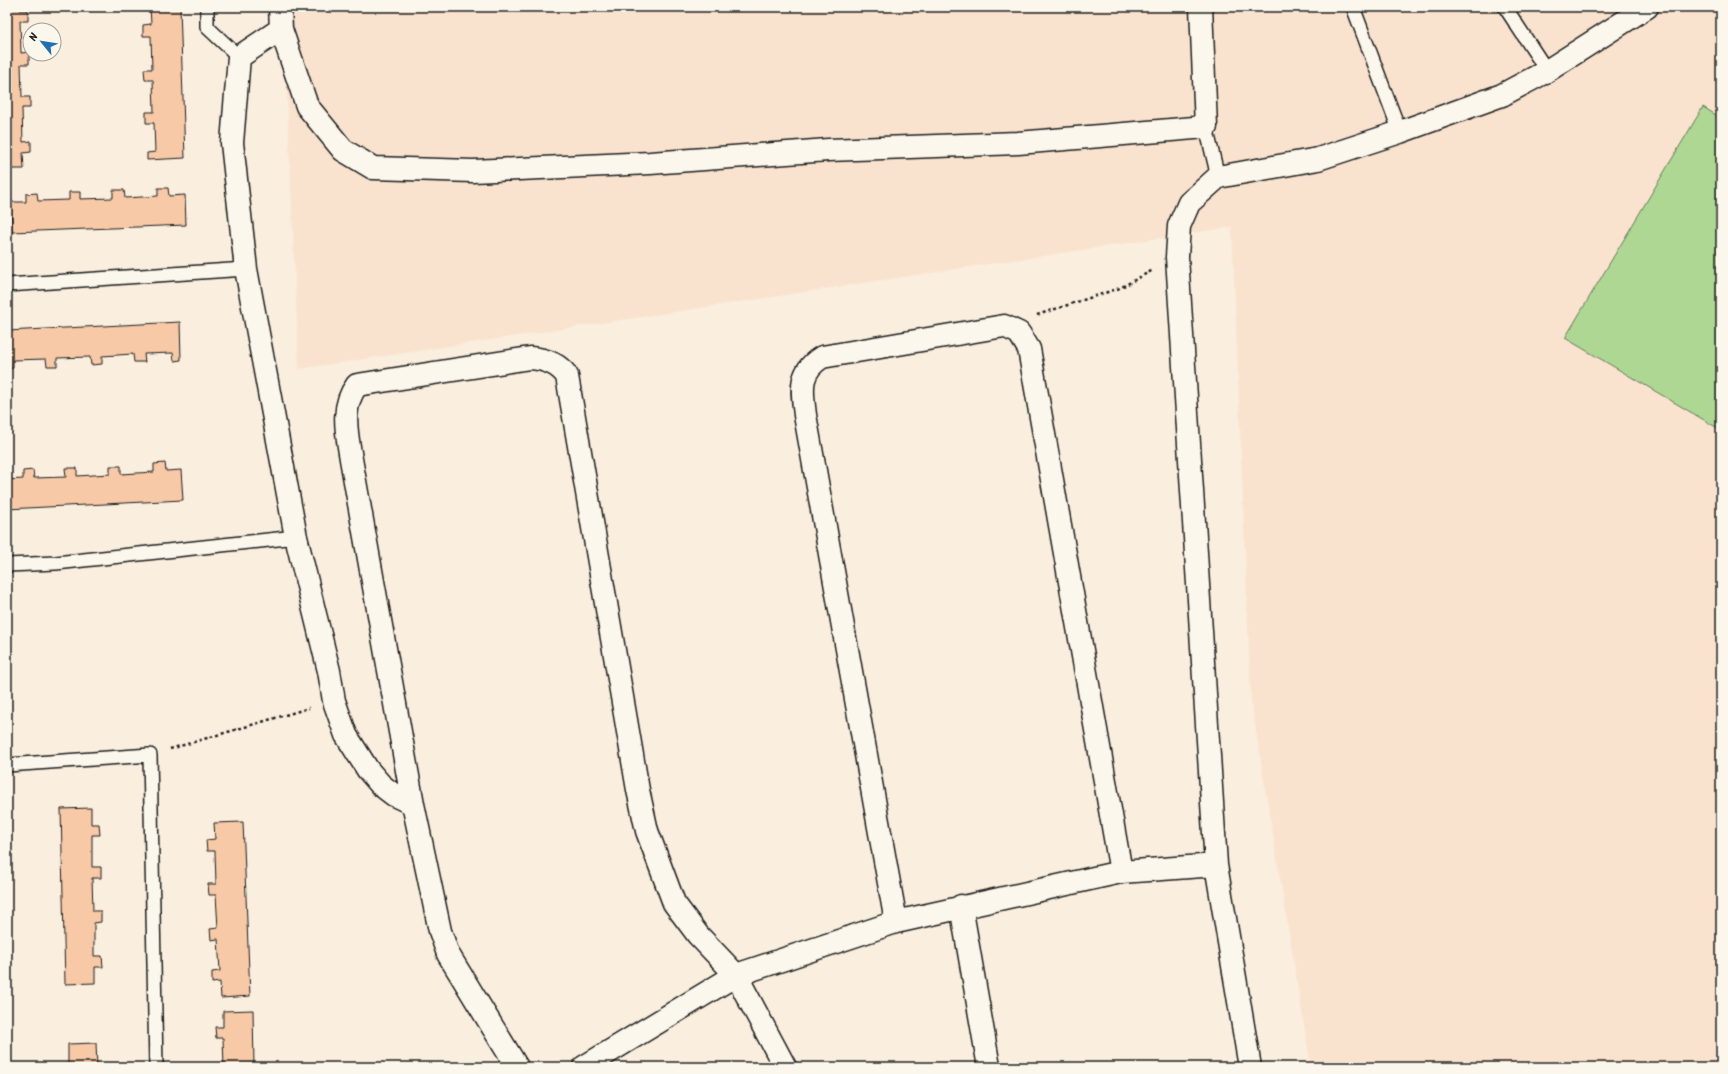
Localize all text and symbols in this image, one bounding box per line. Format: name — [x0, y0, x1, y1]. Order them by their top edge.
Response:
north arrow — [22, 22, 62, 62]
text: N — [25, 30, 44, 45]

